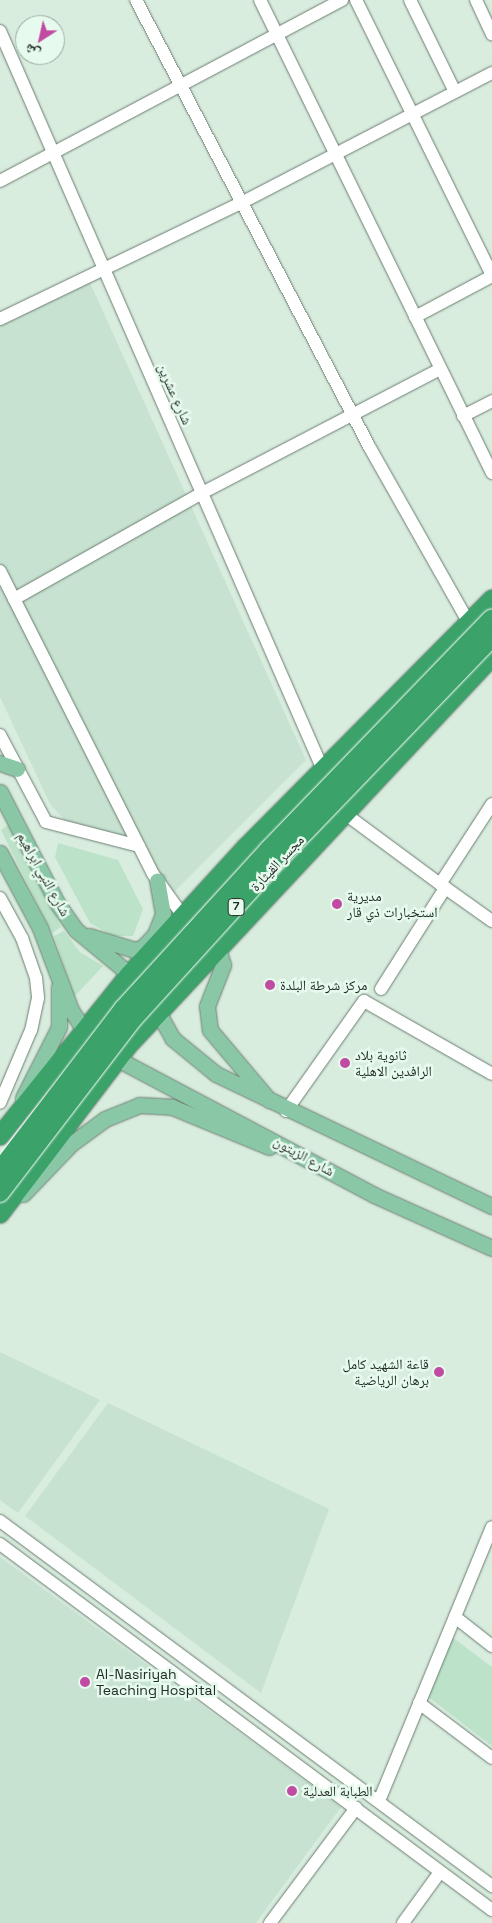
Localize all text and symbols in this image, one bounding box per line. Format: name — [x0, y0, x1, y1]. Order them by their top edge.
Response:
north arrow — [15, 15, 65, 65]
text: ش — [21, 40, 43, 63]
street label: شارع عشرين — [154, 361, 196, 427]
street label: شارع النبي ابراهيم — [14, 829, 74, 919]
street label: مجسر القيثارة — [247, 831, 307, 895]
place label: مديرية استخبارات ذي قار — [347, 888, 438, 920]
road number: 7 — [227, 898, 245, 916]
marker: مديرية استخبارات ذي قار — [331, 898, 343, 910]
place label: مركز شرطة البلدة — [280, 977, 367, 993]
marker: مركز شرطة البلدة — [264, 979, 276, 991]
place label: ثانوية بلاد الرافدين الاهلية — [355, 1047, 432, 1080]
marker: ثانوية بلاد الرافدين الاهلية — [339, 1057, 351, 1069]
street label: شارع الزيتون — [271, 1132, 337, 1180]
place label: قاعة الشهيد كامل برهان الرياضية — [342, 1356, 429, 1388]
marker: قاعة الشهيد كامل برهان الرياضية — [433, 1366, 445, 1378]
place label: Al-Nasiriyah Teaching Hospital — [96, 1666, 216, 1698]
marker: Al-Nasiriyah Teaching Hospital — [78, 1675, 92, 1689]
place label: الطبابة العدلية — [303, 1783, 373, 1799]
marker: الطبابة العدلية — [285, 1784, 299, 1798]

